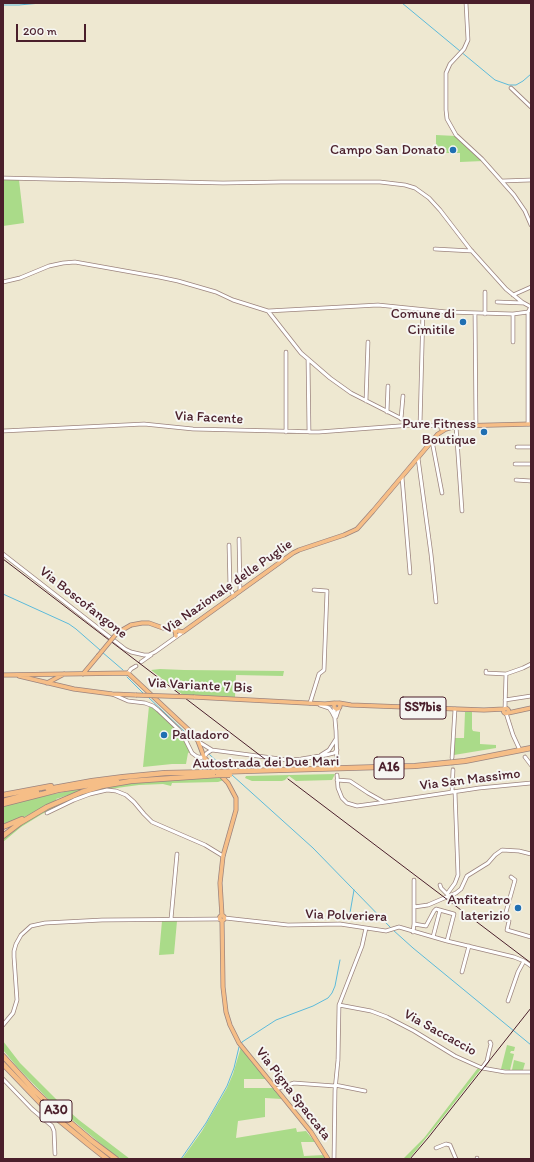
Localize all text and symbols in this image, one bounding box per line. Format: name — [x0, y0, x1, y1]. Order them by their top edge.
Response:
scale bar — [18, 16, 88, 42]
text: 200 m — [23, 24, 57, 38]
place label: Campo San Donato — [330, 142, 445, 158]
marker: Campo San Donato — [448, 145, 458, 155]
place label: Comune di Cimitile — [391, 306, 455, 338]
marker: Comune di Cimitile — [458, 317, 468, 327]
street label: Via Facente — [174, 408, 244, 428]
place label: Pure Fitness Boutique — [402, 416, 476, 448]
marker: Pure Fitness Boutique — [479, 427, 489, 437]
street label: Via Nazionale delle Puglie — [160, 536, 296, 638]
street label: Via Boscofangone — [36, 563, 130, 643]
street label: Via Variante 7 Bis — [147, 675, 253, 697]
road number: SS7bis — [400, 697, 446, 719]
place label: Palladoro — [172, 727, 229, 743]
marker: Palladoro — [159, 730, 169, 740]
street label: Autostrada dei Due Mari — [193, 753, 339, 773]
road number: A16 — [374, 757, 404, 779]
street label: Via San Massimo — [419, 765, 521, 795]
place label: Anfiteatro laterizio — [448, 892, 510, 924]
marker: Anfiteatro laterizio — [513, 903, 523, 913]
street label: Via Polveriera — [305, 906, 387, 926]
street label: Via Saccaccio — [401, 1006, 479, 1060]
street label: Via Pigna Spaccata — [252, 1044, 334, 1144]
road number: A30 — [40, 1100, 72, 1122]

